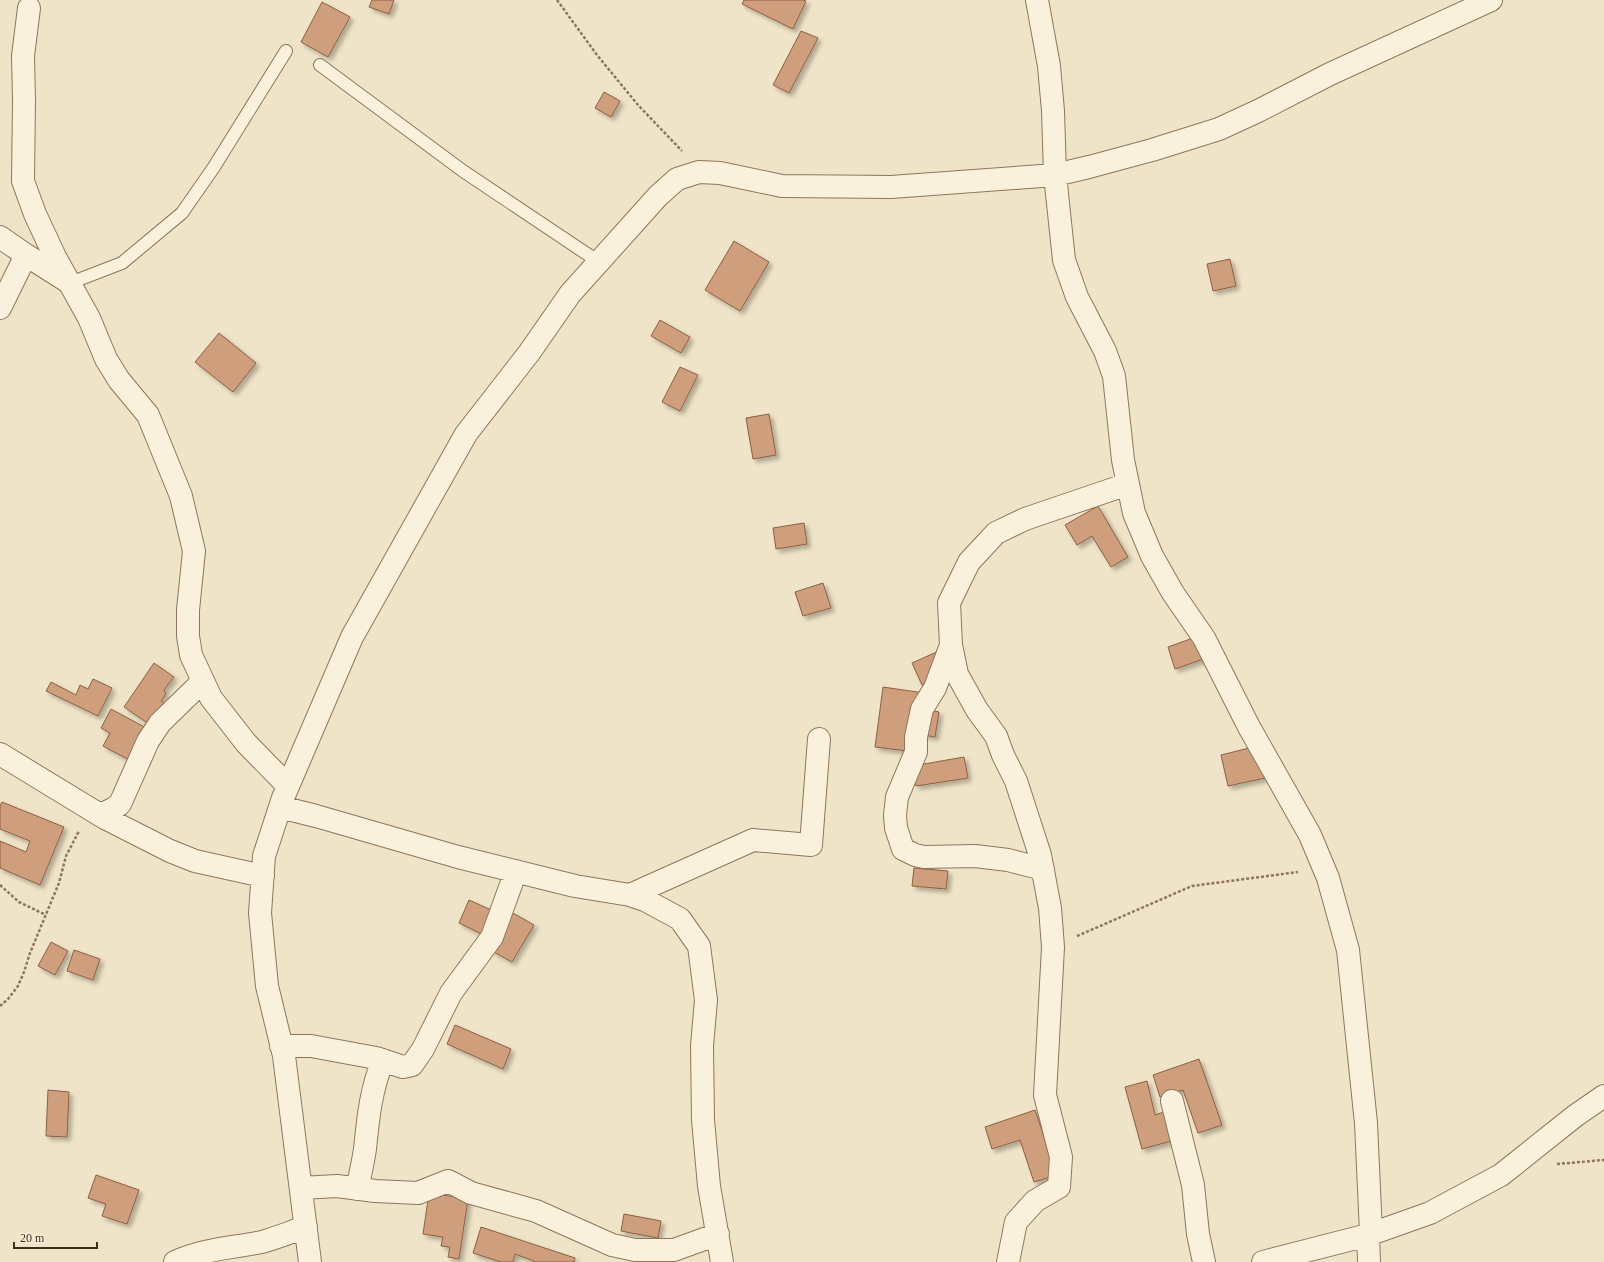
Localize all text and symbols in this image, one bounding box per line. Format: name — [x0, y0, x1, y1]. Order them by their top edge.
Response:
scale bar — [14, 1224, 97, 1250]
text: 20 m — [20, 1231, 45, 1245]

